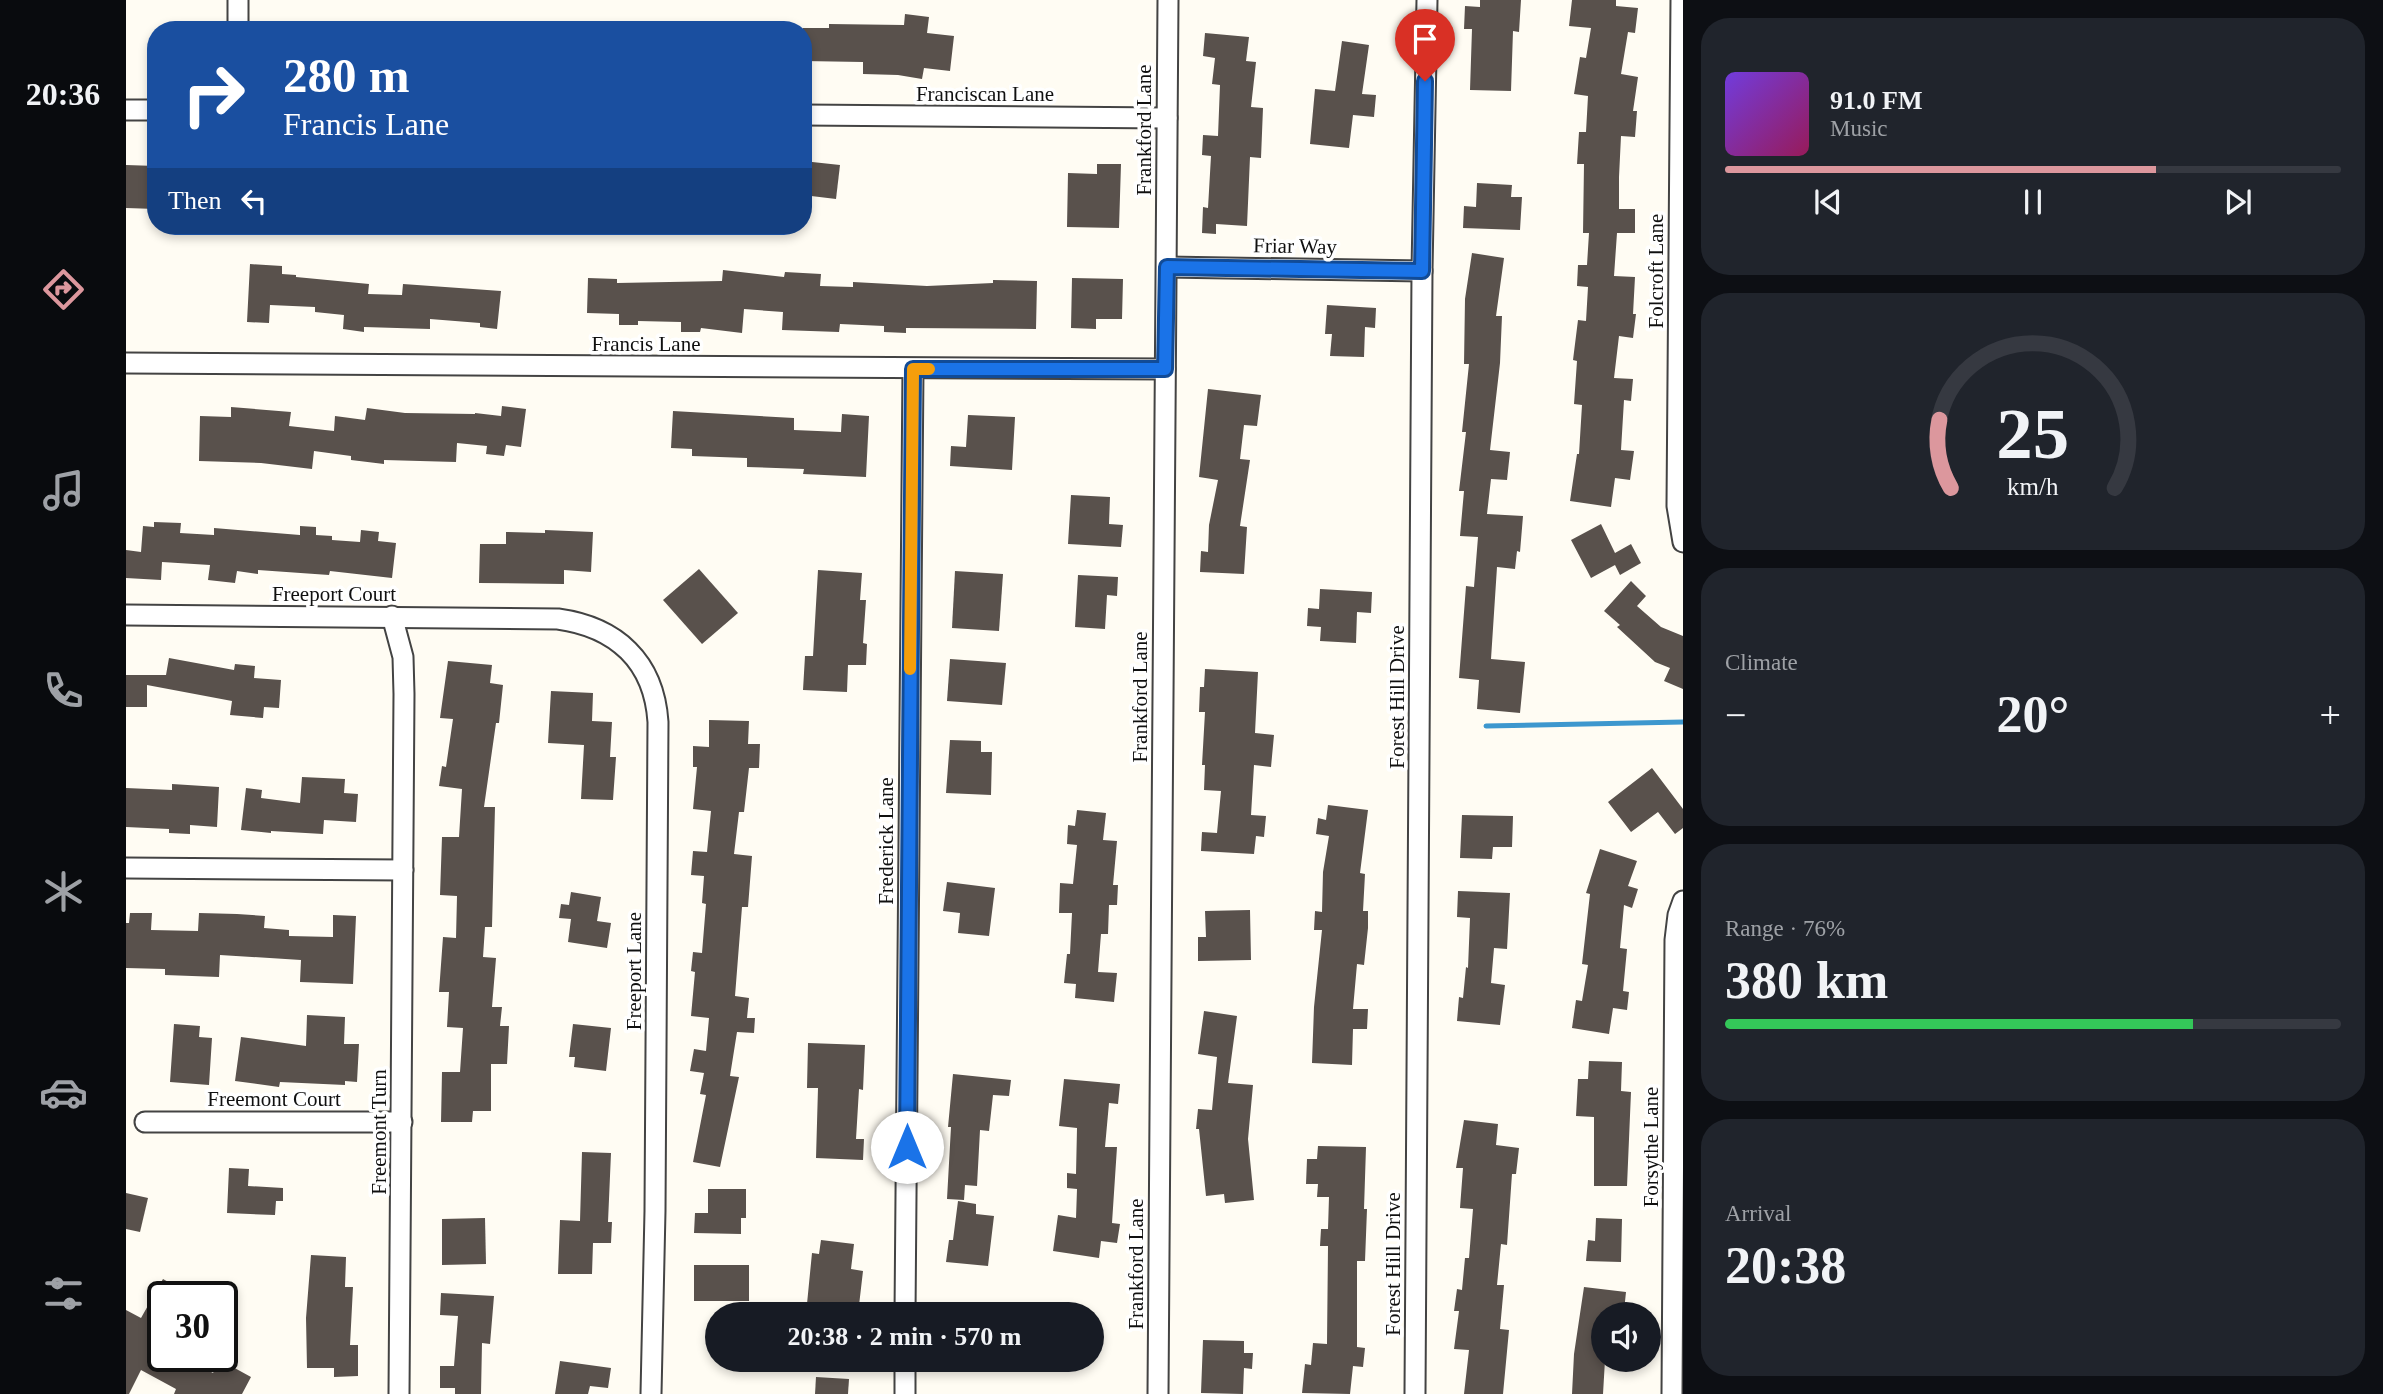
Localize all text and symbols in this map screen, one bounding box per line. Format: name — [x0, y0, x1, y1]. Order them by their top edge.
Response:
pin — [1395, 9, 1455, 81]
icon: arrive — [1406, 20, 1444, 58]
text: 280 m — [283, 48, 410, 103]
icon: right — [168, 49, 259, 140]
street label: Frankford Lane — [1132, 64, 1156, 196]
text: 20:36 — [26, 76, 100, 112]
street label: Franciscan Lane — [916, 82, 1054, 106]
text: 91.0 FM — [1830, 86, 1922, 115]
text: Francis Lane — [283, 106, 449, 142]
text: Music — [1830, 116, 1888, 141]
icon: left — [235, 182, 273, 220]
icon: previous — [1809, 183, 1847, 221]
icon: pause — [2014, 183, 2052, 221]
icon: next — [2219, 183, 2257, 221]
text: Then — [168, 186, 221, 215]
street label: Folcroft Lane — [1644, 214, 1668, 328]
street label: Friar Way — [1253, 233, 1338, 259]
icon: directions — [39, 265, 88, 314]
street label: Francis Lane — [591, 332, 701, 356]
text: 25 — [1997, 393, 2069, 474]
icon: music — [39, 466, 88, 515]
text: km/h — [2007, 473, 2059, 500]
street label: Freeport Court — [272, 582, 396, 606]
street label: Forest Hill Drive — [1385, 625, 1409, 769]
street label: Frankford Lane — [1128, 631, 1152, 763]
text: Climate — [1725, 650, 1798, 675]
icon: phone — [39, 666, 88, 715]
text: 20° — [1997, 686, 2069, 743]
text: − — [1725, 694, 1746, 736]
text: + — [2320, 694, 2341, 736]
street label: Frederick Lane — [874, 777, 898, 905]
icon: climate — [39, 867, 88, 916]
street label: Freeport Lane — [622, 912, 646, 1030]
text: Range · 76% — [1725, 916, 1845, 941]
text: 380 km — [1725, 952, 1888, 1009]
icon: car — [39, 1068, 88, 1117]
street label: Freemont Turn — [367, 1069, 391, 1195]
street label: Freemont Court — [207, 1087, 341, 1111]
street label: Forsythe Lane — [1639, 1087, 1663, 1207]
position arrow — [870, 1110, 944, 1184]
street label: Forest Hill Drive — [1381, 1192, 1405, 1336]
street label: Frankford Lane — [1124, 1198, 1148, 1330]
text: Arrival — [1725, 1201, 1791, 1226]
text: 20:38 — [1725, 1237, 1846, 1294]
icon: filters — [39, 1269, 88, 1318]
speed limit sign: 30 — [147, 1281, 238, 1372]
map controls — [1591, 1302, 1661, 1372]
button: sound — [1591, 1302, 1661, 1372]
text: 20:38 · 2 min · 570 m — [788, 1322, 1022, 1351]

